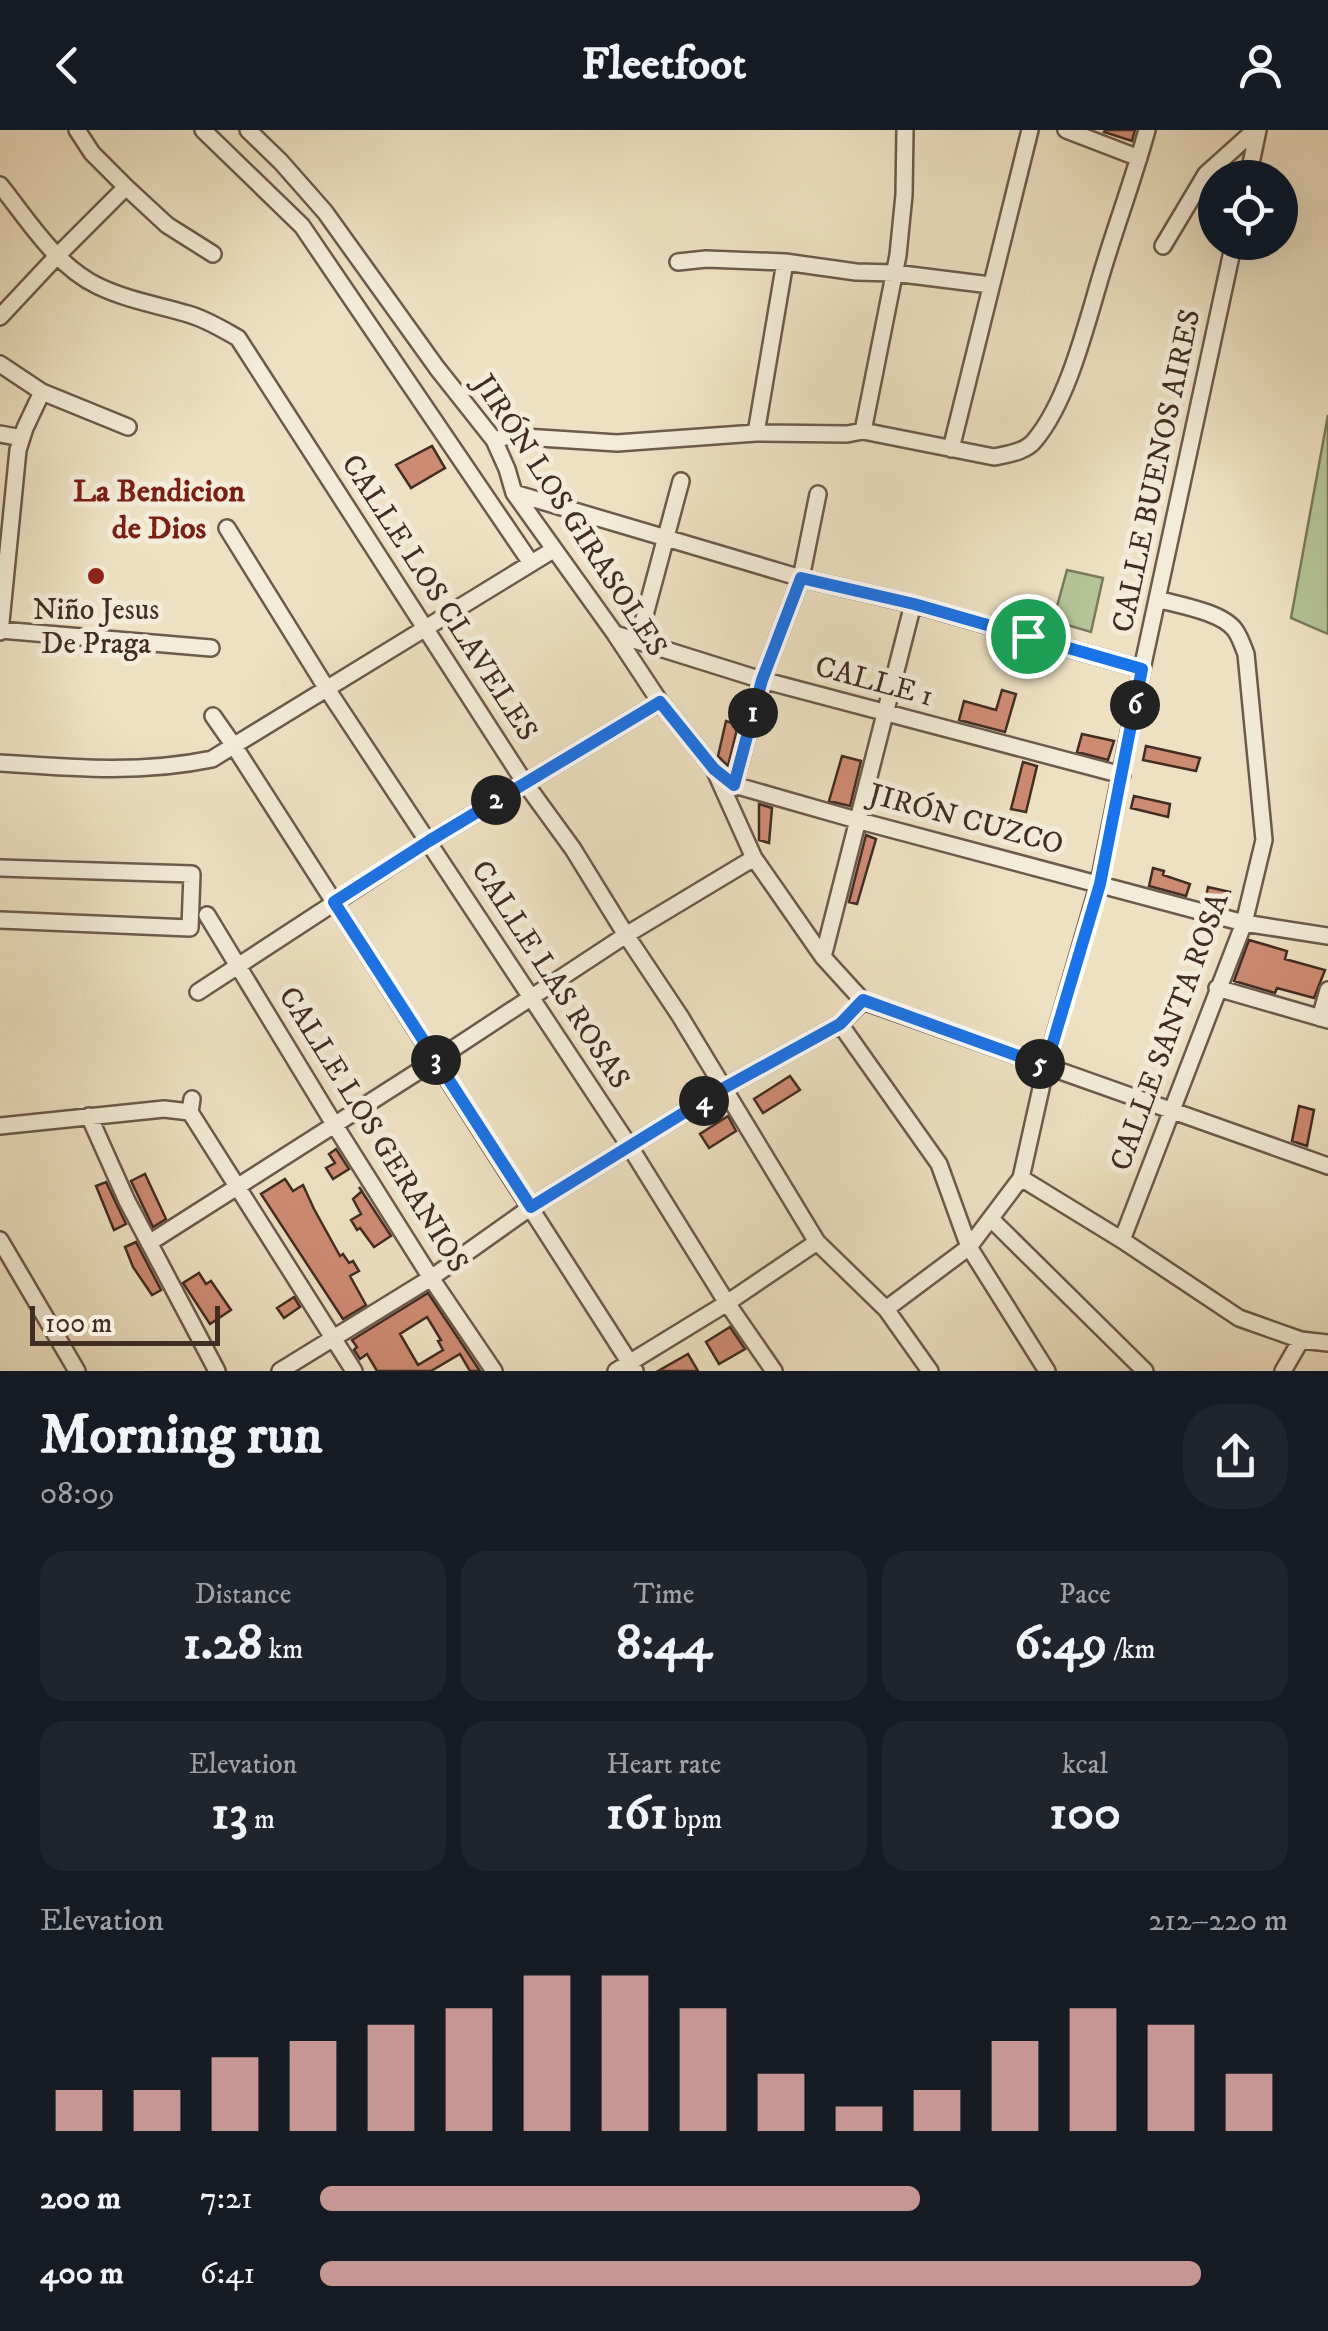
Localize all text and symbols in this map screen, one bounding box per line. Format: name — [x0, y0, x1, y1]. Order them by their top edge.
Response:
text: Fleetfoot — [582, 37, 746, 93]
icon: back — [40, 38, 95, 93]
icon: person — [1233, 38, 1288, 93]
map controls — [1198, 160, 1298, 260]
button: locate — [1198, 160, 1298, 260]
street label: CALLE BUENOS AIRES — [1105, 306, 1209, 636]
street label: JIRÓN LOS GIRASOLES — [463, 364, 677, 664]
street label: CALLE LOS CLAVELES — [332, 448, 546, 748]
district label: La Bendicion de Dios — [73, 472, 245, 549]
marker: Niño Jesus De Praga — [85, 565, 107, 587]
place label: Niño Jesus De Praga — [33, 592, 159, 663]
pin — [986, 594, 1071, 679]
icon: arrive — [1001, 609, 1056, 664]
street label: CALLE 1 — [811, 648, 937, 716]
pin: 6 — [1110, 680, 1160, 730]
text: 6 — [1128, 687, 1142, 722]
pin: 1 — [728, 688, 778, 738]
text: 1 — [748, 695, 758, 730]
street label: JIRÓN CUZCO — [862, 774, 1068, 864]
pin: 2 — [471, 775, 521, 825]
text: 2 — [489, 782, 503, 817]
street label: CALLE LAS ROSAS — [462, 854, 638, 1096]
street label: CALLE SANTA ROSA — [1103, 887, 1238, 1176]
street label: CALLE LOS GERANIOS — [270, 980, 476, 1280]
pin: 3 — [411, 1035, 461, 1085]
pin: 5 — [1015, 1039, 1065, 1089]
text: 3 — [431, 1042, 441, 1077]
text: 5 — [1033, 1046, 1047, 1081]
pin: 4 — [679, 1076, 729, 1126]
text: 4 — [696, 1083, 712, 1118]
scale bar — [30, 1301, 220, 1346]
text: 100 m — [45, 1306, 112, 1341]
text: Morning run — [40, 1402, 322, 1471]
button: share — [1183, 1404, 1288, 1509]
text: 08:09 — [40, 1474, 115, 1514]
text: Distance — [195, 1577, 291, 1612]
text: Time — [634, 1577, 694, 1612]
text: Pace — [1059, 1577, 1111, 1612]
text: 1.28 — [183, 1612, 262, 1675]
text: 8:44 — [616, 1612, 712, 1675]
text: 6:49 — [1014, 1612, 1107, 1675]
text: km — [262, 1632, 303, 1667]
text: /km — [1107, 1632, 1156, 1667]
text: Elevation — [189, 1747, 297, 1782]
text: Heart rate — [607, 1747, 721, 1782]
text: kcal — [1062, 1747, 1108, 1782]
text: 13 — [211, 1782, 248, 1845]
text: 161 — [606, 1782, 668, 1845]
text: 100 — [1049, 1782, 1121, 1845]
text: m — [248, 1802, 275, 1837]
text: bpm — [668, 1802, 722, 1837]
text: Elevation — [40, 1901, 164, 1941]
text: 212–220 m — [1148, 1901, 1288, 1941]
text: 200 m — [40, 2179, 121, 2219]
text: 7:21 — [200, 2179, 253, 2219]
text: 400 m — [40, 2254, 124, 2294]
text: 6:41 — [200, 2254, 255, 2294]

